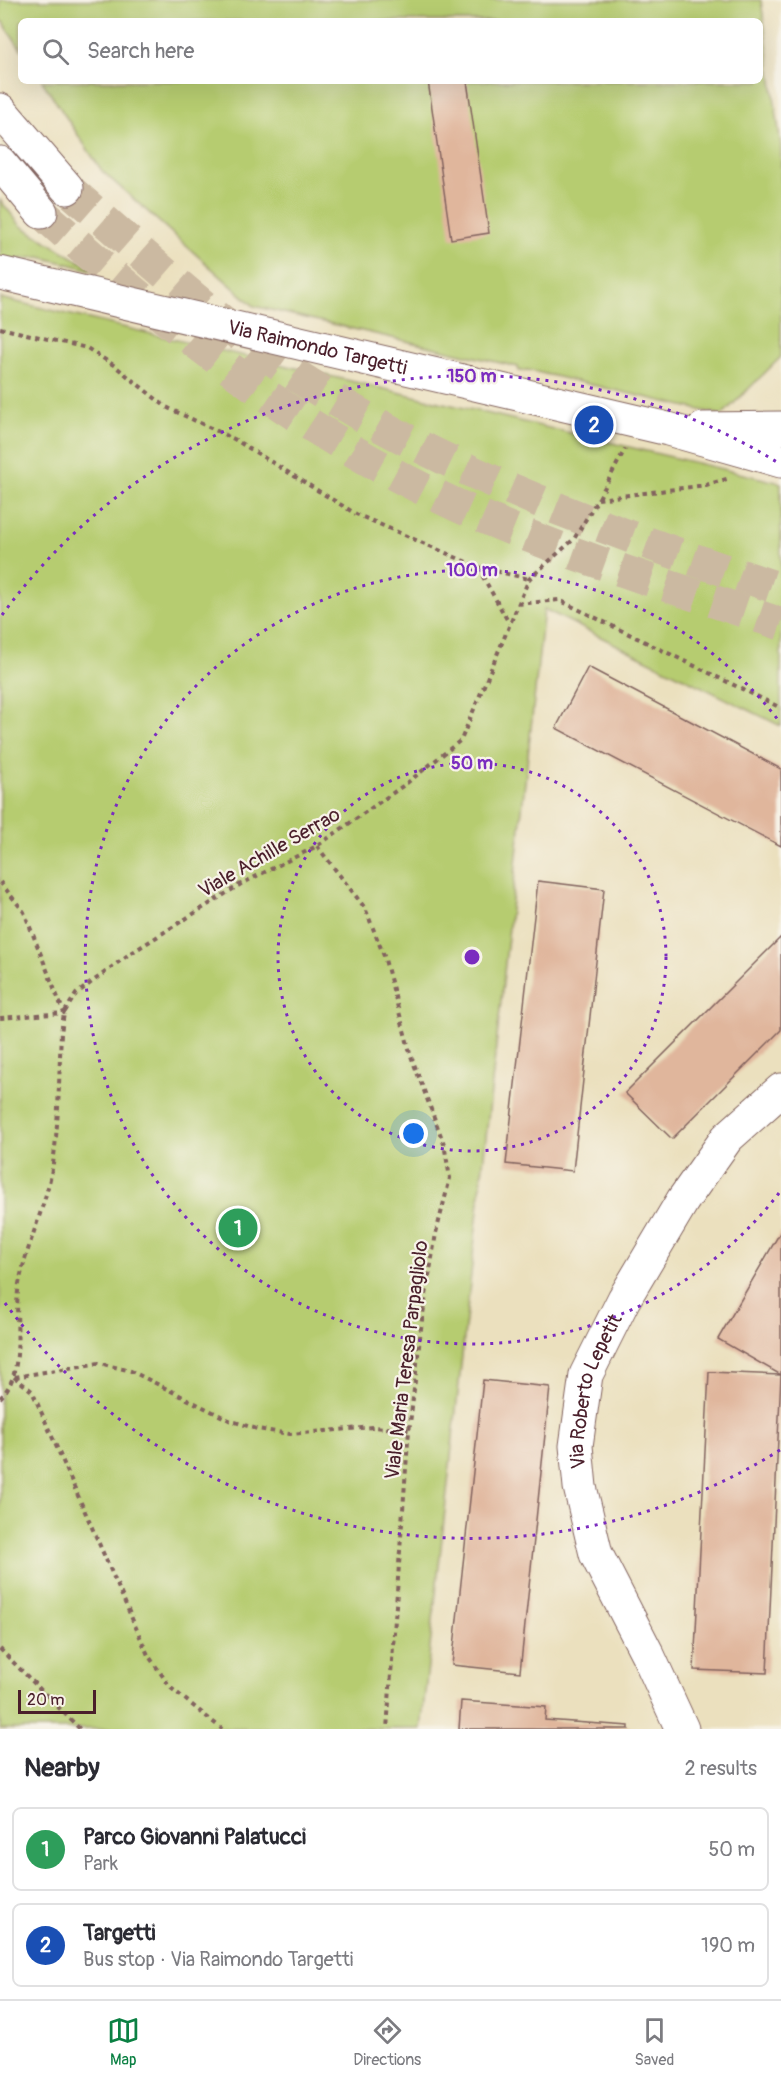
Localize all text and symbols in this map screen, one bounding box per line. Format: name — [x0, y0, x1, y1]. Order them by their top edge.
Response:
search box — [18, 18, 763, 84]
icon: search — [39, 35, 72, 68]
text: Search here — [87, 37, 194, 65]
street label: Via Raimondo Targetti — [225, 315, 409, 381]
text: 150 m — [448, 365, 497, 388]
pin: 2 — [574, 402, 614, 448]
text: 100 m — [446, 559, 498, 582]
text: 50 m — [451, 752, 493, 775]
street label: Viale Achille Serrao — [194, 802, 345, 903]
centre of rings — [462, 947, 482, 967]
your location — [399, 1119, 428, 1148]
pin: 1 — [218, 1206, 258, 1250]
street label: Viale Maria Teresa Parpagliolo — [379, 1239, 434, 1481]
street label: Via Roberto Lepetit — [564, 1309, 628, 1470]
scale bar — [18, 1687, 96, 1714]
text: 20 m — [27, 1690, 65, 1710]
text: Nearby — [24, 1752, 100, 1784]
text: 2 results — [685, 1756, 757, 1781]
text: Parco Giovanni Palatucci — [83, 1823, 306, 1851]
text: 1 — [42, 1837, 49, 1862]
text: 50 m — [708, 1837, 755, 1862]
text: Park — [83, 1851, 118, 1876]
text: Targetti — [83, 1919, 156, 1947]
text: 2 — [40, 1933, 51, 1958]
text: 190 m — [701, 1933, 755, 1958]
text: Bus stop · Via Raimondo Targetti — [83, 1947, 353, 1972]
tab: Map — [107, 2014, 140, 2070]
tab: Directions — [353, 2014, 421, 2070]
tab: Saved — [635, 2014, 674, 2070]

